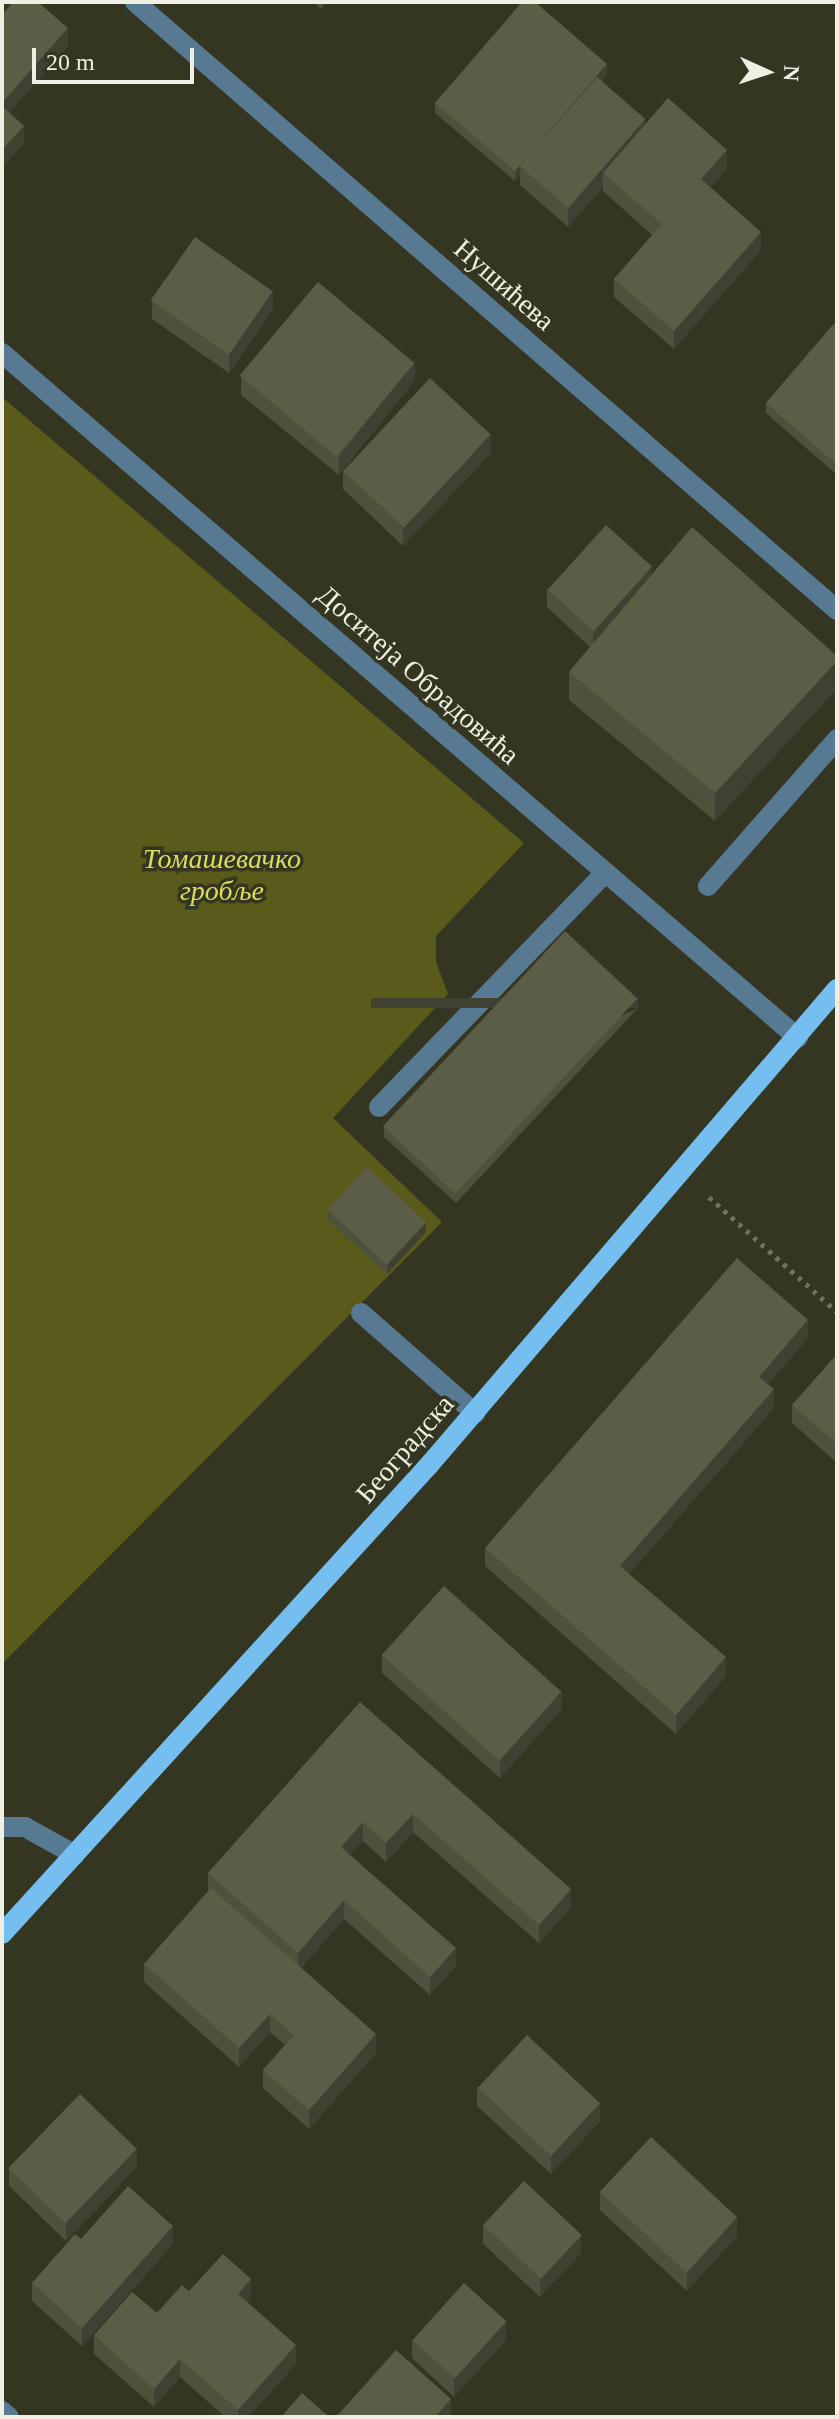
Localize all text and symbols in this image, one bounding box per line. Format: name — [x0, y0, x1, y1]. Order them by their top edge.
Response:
scale bar — [36, 32, 198, 82]
north arrow — [727, 32, 807, 112]
text: 20 m — [46, 49, 95, 75]
text: N — [779, 65, 804, 82]
street label: Нушићева — [447, 232, 561, 338]
street label: Доситеја Обрадовића — [310, 578, 526, 772]
park label: Томашевачко гробље — [143, 842, 301, 908]
street label: Београдска — [349, 1388, 461, 1510]

